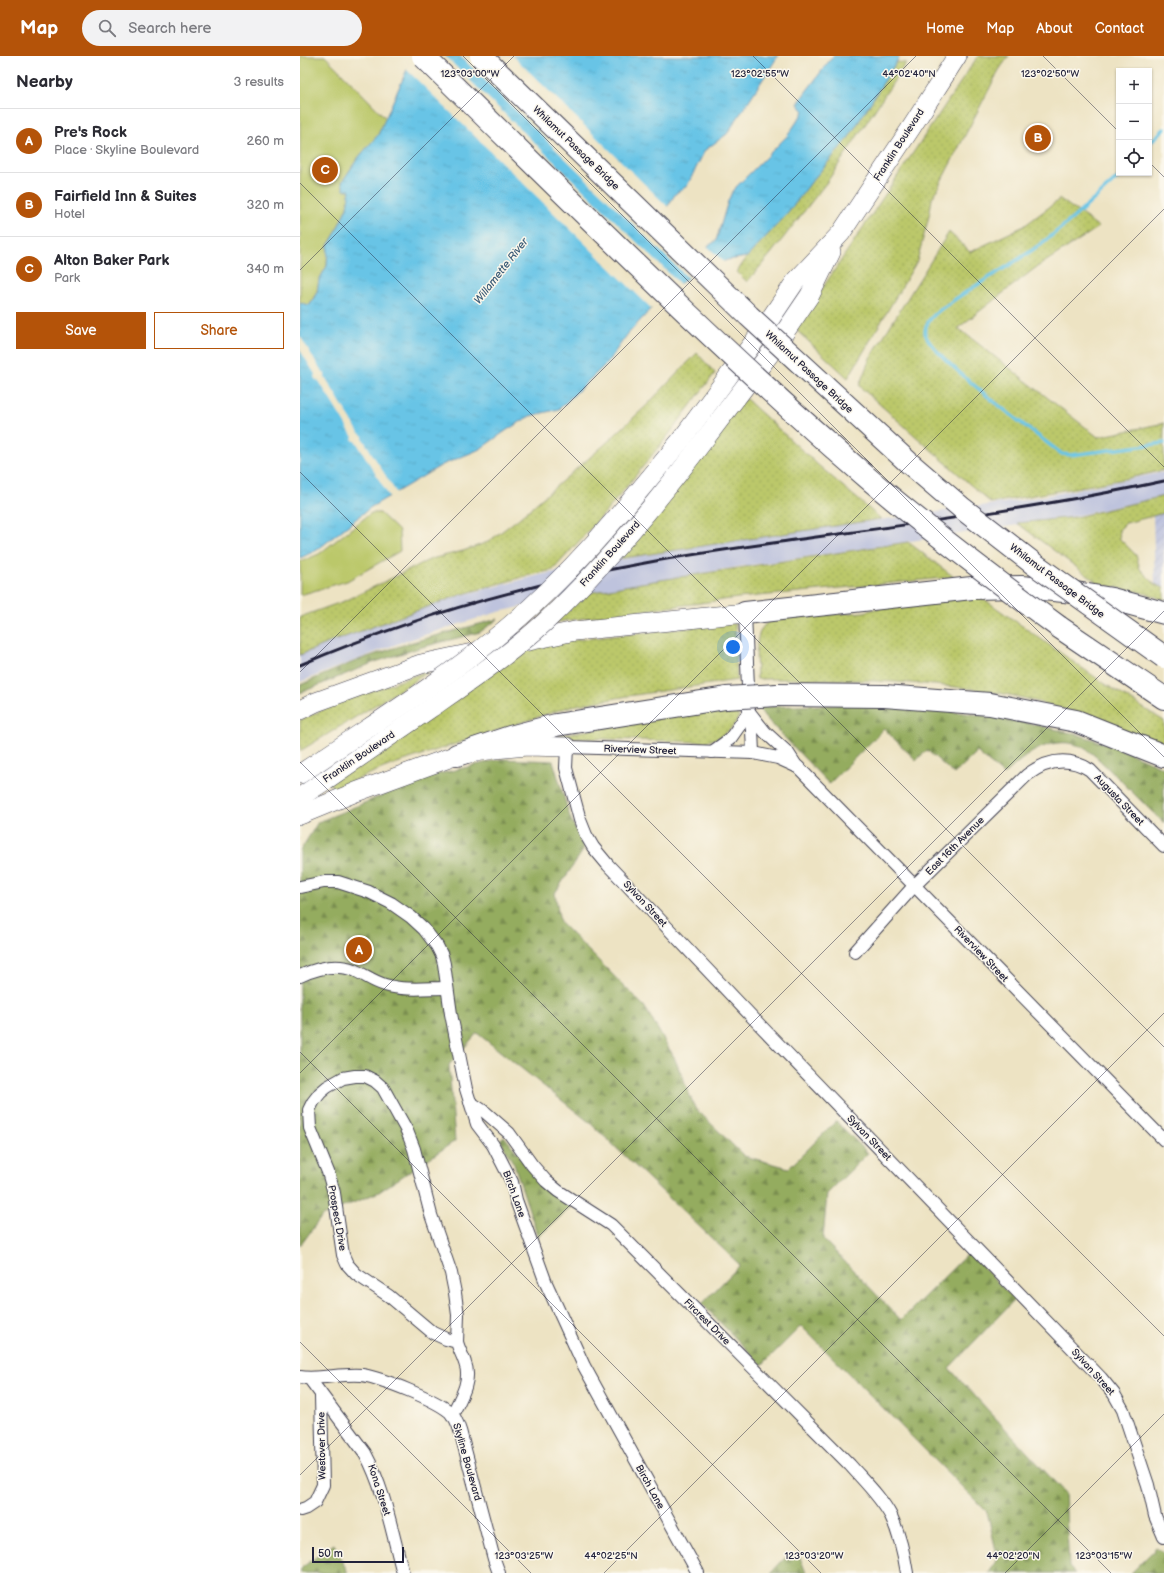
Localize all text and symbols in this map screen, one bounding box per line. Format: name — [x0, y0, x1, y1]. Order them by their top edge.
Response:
search box — [82, 10, 362, 46]
text: Map — [20, 17, 58, 40]
icon: search — [96, 17, 118, 39]
text: Search here — [128, 19, 211, 38]
text: Home — [926, 20, 964, 37]
text: Map — [986, 20, 1014, 37]
text: About — [1036, 20, 1073, 37]
text: Contact — [1095, 20, 1144, 37]
text: 123°03'00"W — [441, 68, 500, 80]
text: 123°02'55"W — [731, 68, 789, 80]
text: 44°02'40"N — [882, 68, 936, 80]
text: 123°02'50"W — [1021, 68, 1079, 80]
map controls — [1116, 68, 1152, 176]
button: + — [1116, 68, 1152, 104]
text: Nearby — [16, 72, 73, 92]
text: 3 results — [233, 74, 284, 90]
street label: Whilamut Passage Bridge — [530, 103, 622, 193]
button: − — [1116, 104, 1152, 140]
street label: Franklin Boulevard — [871, 106, 927, 183]
text: Pre's Rock — [54, 123, 127, 142]
pin: B — [1025, 123, 1051, 153]
text: A — [25, 133, 33, 149]
text: 260 m — [246, 133, 284, 149]
button: locate — [1116, 140, 1152, 176]
text: Place · Skyline Boulevard — [54, 142, 199, 158]
pin: C — [312, 155, 338, 185]
text: Fairfield Inn & Suites — [54, 187, 197, 206]
text: B — [24, 197, 34, 213]
text: 320 m — [246, 197, 284, 213]
text: Hotel — [54, 206, 85, 222]
water label: Willamette River — [471, 235, 531, 307]
text: Alton Baker Park — [54, 251, 169, 270]
text: C — [24, 261, 34, 277]
text: 340 m — [246, 261, 284, 277]
text: Park — [54, 270, 80, 286]
button: Save — [16, 312, 146, 349]
button: Share — [154, 312, 284, 349]
street label: Whilamut Passage Bridge — [763, 328, 855, 416]
street label: Franklin Boulevard — [577, 519, 643, 589]
street label: Whilamut Passage Bridge — [1007, 541, 1107, 621]
your location — [723, 637, 743, 657]
street label: Franklin Boulevard — [321, 728, 397, 785]
street label: Riverview Street — [603, 743, 677, 757]
street label: Augusta Street — [1092, 772, 1146, 828]
street label: East 16th Avenue — [923, 814, 987, 878]
street label: Sylvan Street — [621, 878, 669, 930]
street label: Riverview Street — [951, 924, 1011, 984]
pin: A — [346, 935, 372, 965]
street label: Sylvan Street — [844, 1113, 894, 1163]
street label: Birch Lane — [500, 1169, 528, 1219]
street label: Prospect Drive — [325, 1184, 349, 1252]
street label: Fircrest Drive — [681, 1296, 733, 1348]
street label: Sylvan Street — [1069, 1346, 1117, 1398]
street label: Westover Drive — [315, 1412, 329, 1480]
street label: Skyline Boulevard — [450, 1422, 484, 1502]
street label: Kona Street — [365, 1463, 393, 1517]
street label: Birch Lane — [633, 1463, 667, 1511]
scale bar — [312, 1545, 404, 1564]
text: 50 m — [318, 1547, 343, 1560]
text: 123°03'25"W — [495, 1550, 553, 1562]
text: 44°02'25"N — [584, 1550, 638, 1562]
text: 123°03'20"W — [784, 1550, 844, 1562]
text: 44°02'20"N — [986, 1550, 1040, 1562]
text: 123°03'15"W — [1076, 1550, 1132, 1562]

